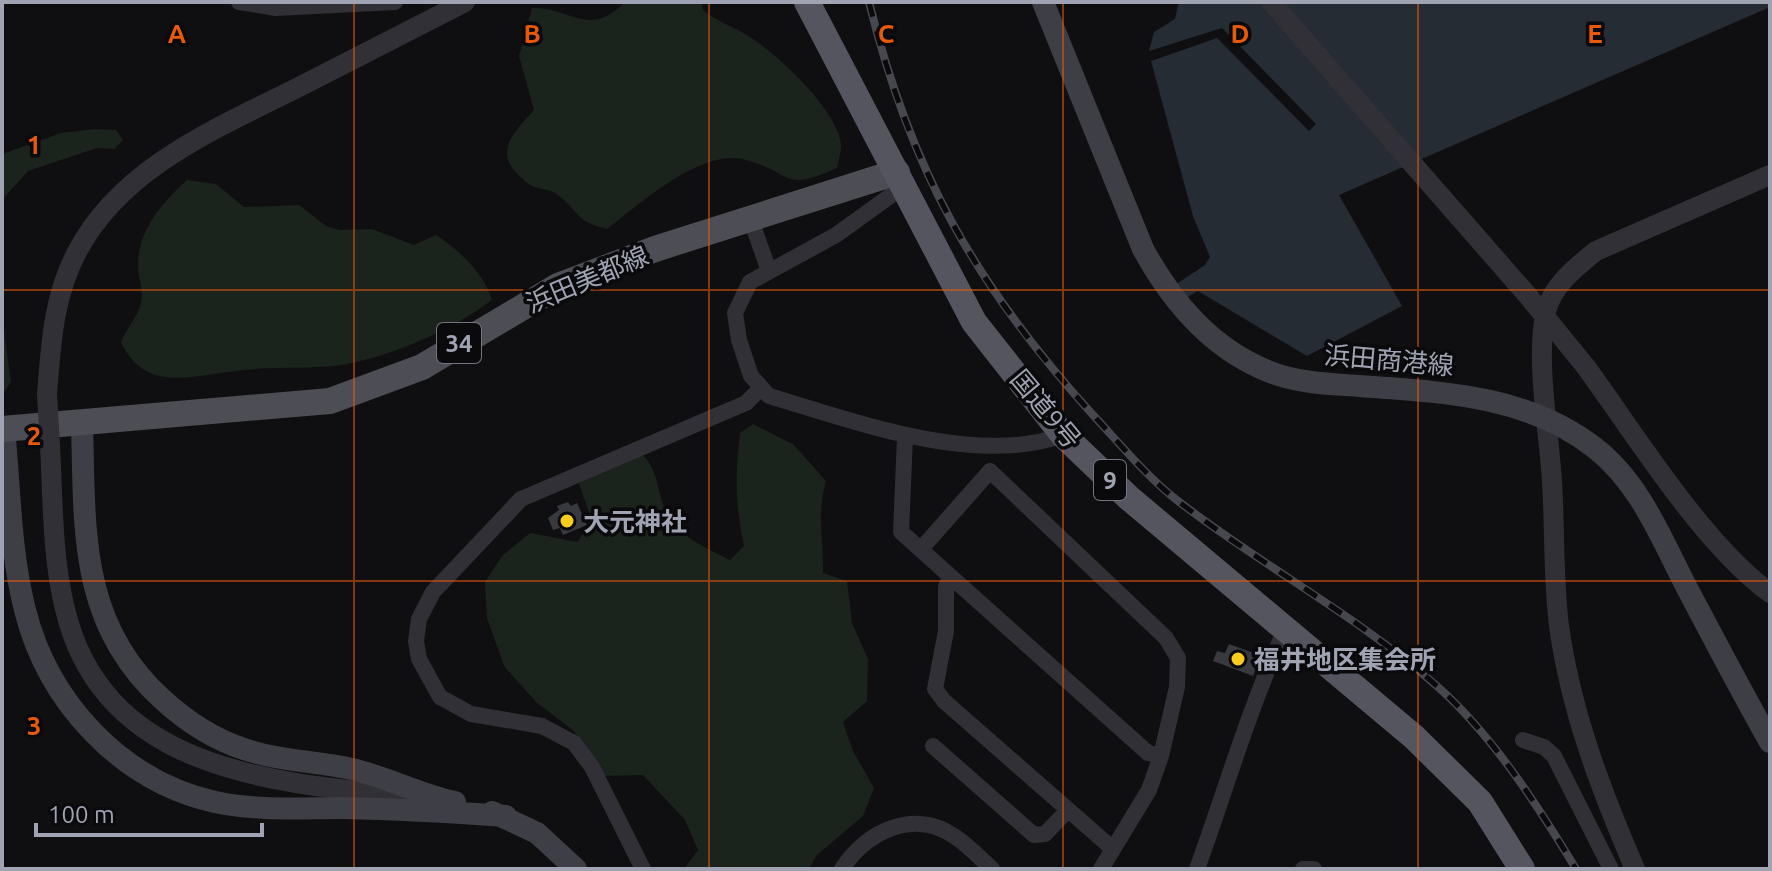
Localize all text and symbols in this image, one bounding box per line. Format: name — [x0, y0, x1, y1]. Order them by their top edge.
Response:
text: A — [168, 19, 187, 48]
text: B — [523, 19, 541, 48]
text: C — [878, 19, 895, 48]
text: D — [1231, 19, 1249, 48]
text: E — [1587, 19, 1603, 48]
text: 1 — [27, 130, 41, 159]
street label: 浜田美都線 — [521, 240, 653, 318]
road number: 34 — [437, 323, 481, 363]
street label: 浜田商港線 — [1323, 340, 1455, 380]
street label: 国道9号 — [1005, 364, 1087, 454]
text: 2 — [27, 421, 41, 450]
road number: 9 — [1094, 460, 1126, 500]
place label: 大元神社 — [583, 507, 687, 536]
marker: 大元神社 — [558, 512, 576, 530]
place label: 福井地区集会所 — [1254, 645, 1436, 674]
marker: 福井地区集会所 — [1229, 650, 1247, 668]
text: 3 — [27, 711, 41, 740]
scale bar — [36, 787, 262, 837]
text: 100 m — [48, 801, 115, 828]

